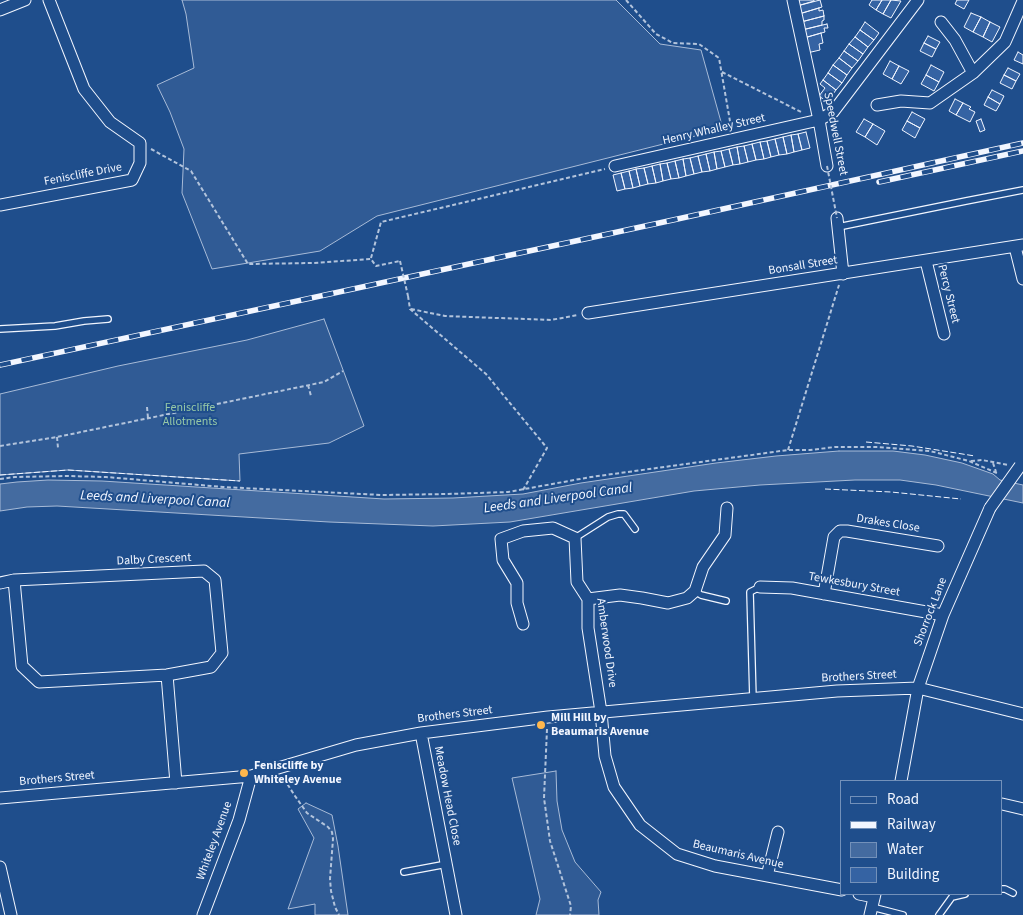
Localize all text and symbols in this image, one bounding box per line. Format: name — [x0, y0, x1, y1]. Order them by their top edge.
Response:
street label: Speedwell Street — [820, 91, 850, 177]
street label: Henry Whalley Street — [661, 111, 767, 149]
street label: Feniscliffe Drive — [43, 160, 123, 190]
street label: Bonsall Street — [767, 253, 839, 279]
street label: Percy Street — [934, 263, 962, 325]
park label: Feniscliffe Allotments — [163, 401, 217, 429]
water label: Leeds and Liverpool Canal — [483, 480, 633, 518]
water label: Leeds and Liverpool Canal — [80, 488, 230, 512]
street label: Drakes Close — [855, 512, 921, 536]
street label: Dalby Crescent — [116, 551, 192, 569]
street label: Tewkesbury Street — [807, 570, 901, 600]
street label: Shorrock Lane — [911, 576, 951, 648]
street label: Amberwood Drive — [593, 597, 619, 689]
street label: Brothers Street — [821, 668, 897, 686]
street label: Brothers Street — [417, 703, 493, 727]
place label: Mill Hill by Beaumaris Avenue — [551, 711, 649, 739]
marker: Mill Hill by Beaumaris Avenue — [535, 719, 547, 731]
street label: Meadow Head Close — [430, 745, 464, 847]
place label: Feniscliffe by Whiteley Avenue — [254, 759, 342, 787]
marker: Feniscliffe by Whiteley Avenue — [238, 767, 250, 779]
street label: Brothers Street — [19, 769, 95, 789]
legend — [840, 780, 1003, 895]
text: Road — [887, 789, 919, 810]
street label: Whiteley Avenue — [194, 800, 236, 882]
text: Railway — [887, 814, 936, 835]
street label: Beaumaris Avenue — [691, 838, 785, 872]
text: Water — [887, 839, 923, 860]
text: Building — [887, 864, 939, 885]

